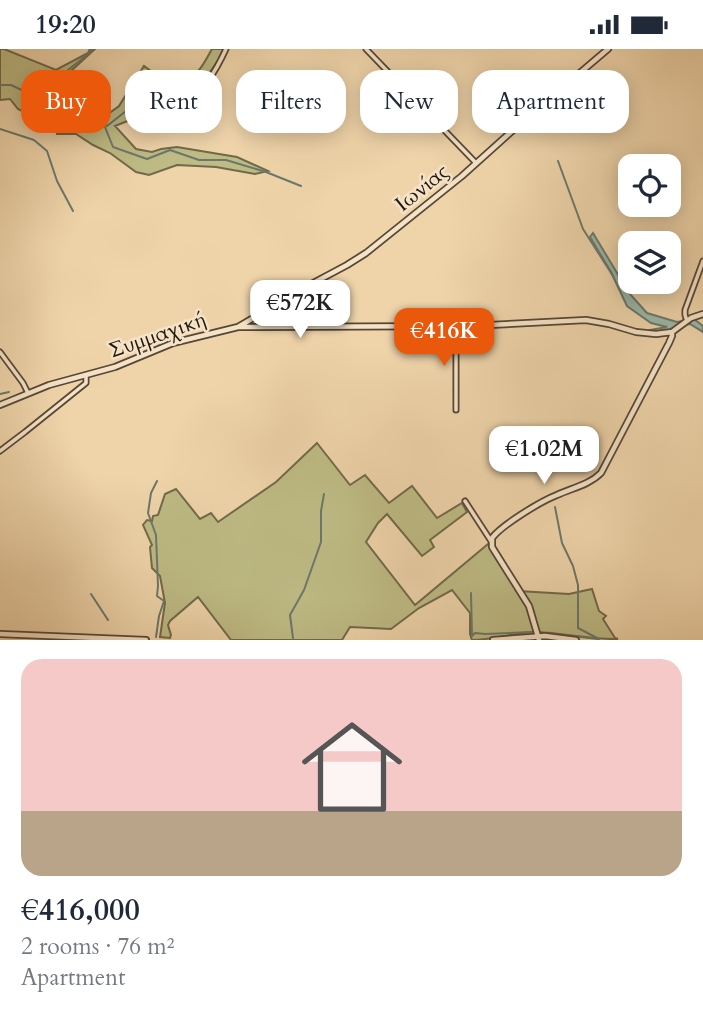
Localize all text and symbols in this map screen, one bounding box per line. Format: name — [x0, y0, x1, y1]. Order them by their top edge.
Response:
text: 19:20 — [35, 7, 96, 42]
chip: Buy — [21, 70, 111, 133]
chip: Rent — [125, 70, 222, 133]
chip: Filters — [236, 70, 346, 133]
chip: New — [360, 70, 458, 133]
chip: Apartment — [472, 70, 629, 133]
map controls — [618, 154, 681, 294]
button: locate — [618, 154, 681, 217]
street label: Ιωνίας — [389, 157, 455, 219]
button: layers — [618, 231, 681, 294]
pin: €572K — [251, 281, 349, 340]
text: €572K — [266, 287, 334, 318]
street label: Συμμαχική — [105, 305, 211, 365]
pin: €416K — [395, 309, 493, 368]
text: €416K — [410, 315, 478, 346]
pin: €1.02M — [487, 427, 601, 486]
text: €1.02M — [505, 433, 583, 464]
icon: home — [289, 704, 415, 830]
text: €416,000 — [21, 890, 140, 931]
text: 2 rooms · 76 m² — [21, 931, 174, 962]
text: Apartment — [21, 962, 125, 993]

